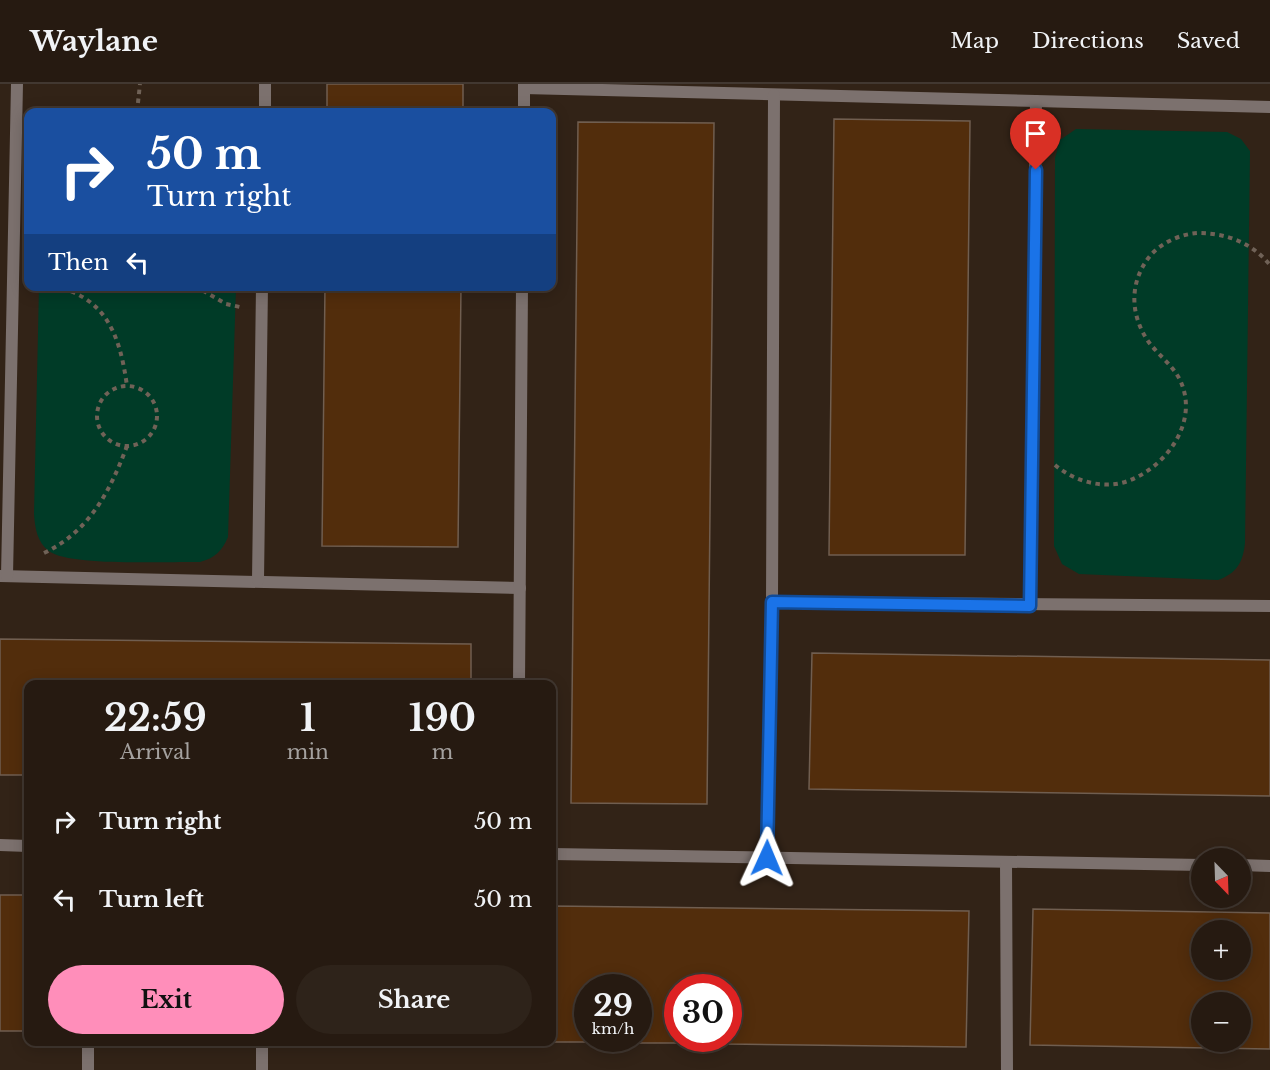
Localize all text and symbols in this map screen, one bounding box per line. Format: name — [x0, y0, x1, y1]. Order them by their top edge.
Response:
text: Waylane — [30, 24, 158, 59]
text: Map — [950, 28, 999, 54]
text: Directions — [1032, 28, 1144, 54]
text: Saved — [1177, 28, 1240, 54]
pin — [1010, 108, 1061, 170]
icon: arrive — [1019, 117, 1052, 150]
text: 50 m — [147, 128, 261, 180]
icon: right — [48, 132, 126, 210]
text: Turn right — [147, 180, 291, 213]
icon: left — [121, 246, 154, 279]
text: Then — [48, 249, 109, 276]
text: 22:59 — [104, 696, 207, 741]
text: 1 — [300, 696, 316, 741]
text: 190 — [409, 696, 476, 741]
text: Arrival — [120, 740, 191, 764]
text: min — [287, 740, 329, 764]
text: m — [432, 740, 453, 764]
icon: right — [48, 805, 81, 838]
text: Turn right — [99, 808, 221, 835]
text: 50 m — [474, 808, 532, 835]
position arrow — [735, 826, 799, 890]
north arrow — [1191, 848, 1251, 908]
map controls — [1191, 848, 1251, 1052]
icon: left — [48, 883, 81, 916]
text: Turn left — [99, 886, 204, 913]
text: 50 m — [474, 886, 532, 913]
button: + — [1191, 920, 1251, 980]
button: Exit — [48, 965, 284, 1034]
button: Share — [296, 965, 532, 1034]
speed limit sign: 30 — [664, 974, 742, 1052]
text: 29 — [593, 987, 633, 1024]
button: − — [1191, 992, 1251, 1052]
text: km/h — [592, 1019, 634, 1038]

